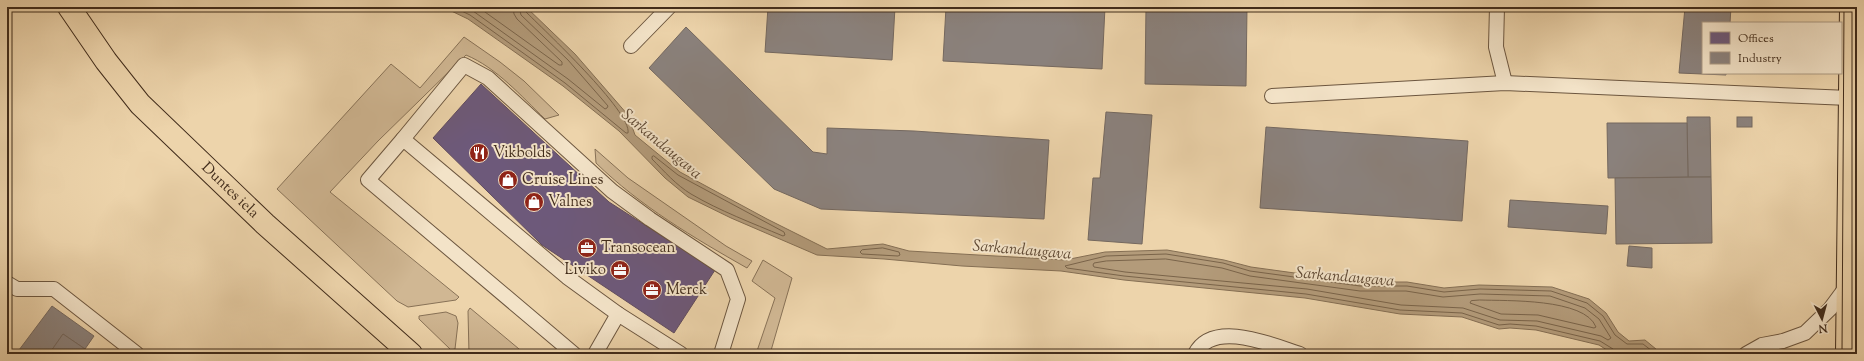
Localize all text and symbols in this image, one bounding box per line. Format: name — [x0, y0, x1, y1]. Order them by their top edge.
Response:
legend — [1702, 22, 1842, 74]
text: Offices — [1738, 30, 1774, 48]
text: Industry — [1738, 50, 1782, 68]
water label: Sarkandaugava — [616, 104, 706, 186]
restaurant icon: Vikbolds — [468, 142, 490, 164]
place label: Vikbolds — [493, 143, 551, 164]
street label: Duntes iela — [196, 158, 264, 223]
shop icon: Cruise Lines — [497, 169, 519, 191]
place label: Cruise Lines — [522, 170, 603, 191]
shop icon: Valnes — [523, 191, 545, 213]
place label: Valnes — [548, 192, 592, 213]
water label: Sarkandaugava — [972, 235, 1072, 267]
office icon: Transocean — [576, 237, 598, 259]
place label: Transocean — [601, 238, 675, 259]
office icon: Liviko — [609, 259, 631, 281]
place label: Liviko — [565, 260, 606, 281]
water label: Sarkandaugava — [1295, 262, 1395, 294]
office icon: Merck — [641, 279, 663, 301]
place label: Merck — [666, 280, 707, 301]
north arrow — [1802, 299, 1842, 339]
text: N — [1818, 319, 1829, 336]

